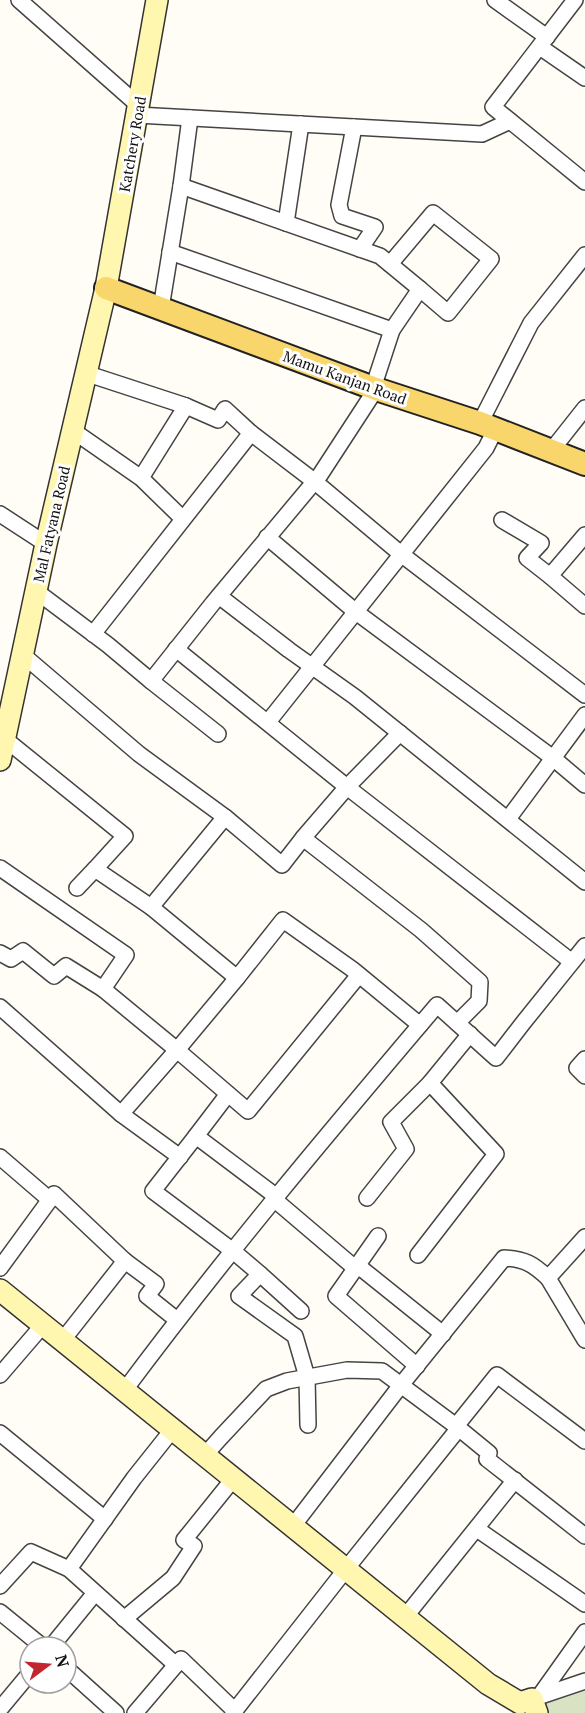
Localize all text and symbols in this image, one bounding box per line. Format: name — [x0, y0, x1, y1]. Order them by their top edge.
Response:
street label: Katchery Road — [114, 95, 150, 193]
street label: Mamu Kanjan Road — [281, 345, 409, 409]
street label: Mal Fatyana Road — [28, 464, 74, 584]
north arrow — [18, 1635, 78, 1695]
text: N — [50, 1652, 75, 1670]

